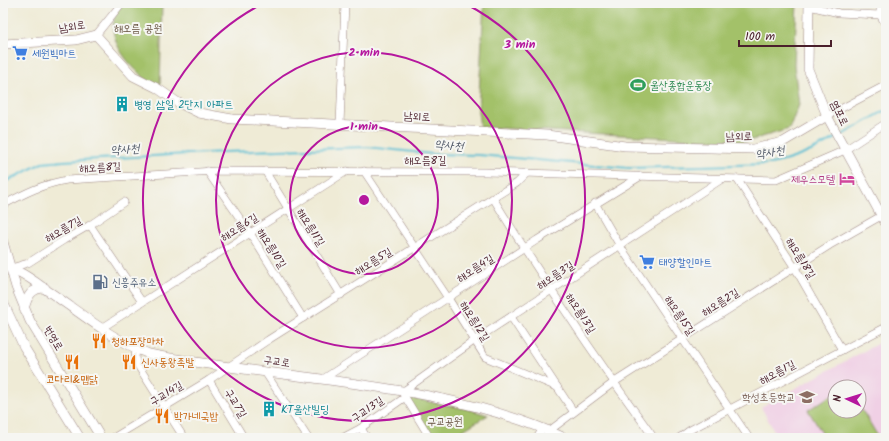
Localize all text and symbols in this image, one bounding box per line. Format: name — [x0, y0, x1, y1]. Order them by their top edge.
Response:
street label: 남외로 — [58, 16, 87, 38]
park label: 해오름 공원 — [114, 20, 162, 38]
scale bar — [739, 22, 831, 48]
text: 100 m — [745, 27, 776, 46]
text: 3 min — [504, 35, 536, 54]
text: 2 min — [348, 43, 380, 62]
supermarket icon: 세원빅마트 — [11, 44, 29, 62]
place label: 세원빅마트 — [32, 45, 76, 63]
sports icon: 울산종합운동장 — [629, 76, 647, 94]
place label: 울산종합운동장 — [650, 77, 712, 95]
building icon: 병영 삼일 2단지 아파트 — [113, 95, 131, 113]
place label: 병영 삼일 2단지 아파트 — [134, 96, 233, 114]
street label: 염포로 — [825, 98, 853, 129]
street label: 남외로 — [403, 107, 431, 127]
text: 1 min — [350, 117, 378, 136]
street label: 남외로 — [726, 128, 753, 146]
water label: 약사천 — [434, 135, 466, 156]
water label: 약사천 — [110, 139, 141, 160]
water label: 약사천 — [754, 141, 787, 164]
street label: 해오름8길 — [404, 152, 446, 170]
street label: 해오름8길 — [79, 158, 122, 178]
hotel icon: 제우스모텔 — [838, 170, 856, 188]
place label: 제우스모텔 — [791, 171, 835, 189]
centre of rings — [357, 193, 371, 207]
street label: 해오름11길 — [291, 205, 329, 250]
street label: 해오름6길 — [217, 209, 262, 246]
street label: 해오름7길 — [41, 212, 86, 248]
street label: 해오름10길 — [252, 225, 291, 272]
street label: 해오름18길 — [780, 234, 820, 283]
street label: 해오름5길 — [351, 243, 396, 280]
street label: 해오름4길 — [453, 250, 498, 288]
supermarket icon: 태양할인마트 — [638, 253, 656, 271]
place label: 태양할인마트 — [659, 254, 712, 272]
street label: 해오름3길 — [533, 257, 578, 295]
fuel station icon: 신흥주유소 — [91, 273, 109, 291]
place label: 신흥주유소 — [112, 274, 156, 292]
street label: 해오름2길 — [698, 284, 743, 322]
street label: 해오름13길 — [560, 290, 600, 337]
street label: 해오름15길 — [659, 292, 699, 339]
street label: 해오름12길 — [455, 298, 494, 346]
street label: 번영로 — [39, 322, 68, 355]
restaurant icon: 청하포장마차 — [90, 332, 108, 350]
place label: 청하포장마차 — [111, 333, 164, 351]
street label: 구교로 — [262, 351, 291, 373]
restaurant icon: 코다리&맵닭 — [63, 353, 81, 371]
restaurant icon: 신사동왕족발 — [120, 353, 138, 371]
place label: 신사동왕족발 — [141, 354, 194, 372]
street label: 해오름1길 — [756, 356, 799, 390]
place label: 코다리&맵닭 — [46, 371, 98, 389]
street label: 구교14길 — [146, 377, 187, 411]
north arrow — [827, 379, 867, 419]
street label: 구교7길 — [219, 385, 251, 422]
school or university icon: 학성초등학교 — [798, 388, 816, 406]
place label: 학성초등학교 — [742, 389, 795, 407]
street label: 구교13길 — [347, 392, 388, 427]
text: N — [829, 394, 847, 402]
building icon: KT울산빌딩 — [260, 400, 278, 418]
place label: KT울산빌딩 — [281, 401, 329, 419]
restaurant icon: 박가네국밥 — [153, 407, 171, 425]
place label: 박가네국밥 — [174, 408, 218, 426]
park label: 구교공원 — [427, 413, 463, 431]

